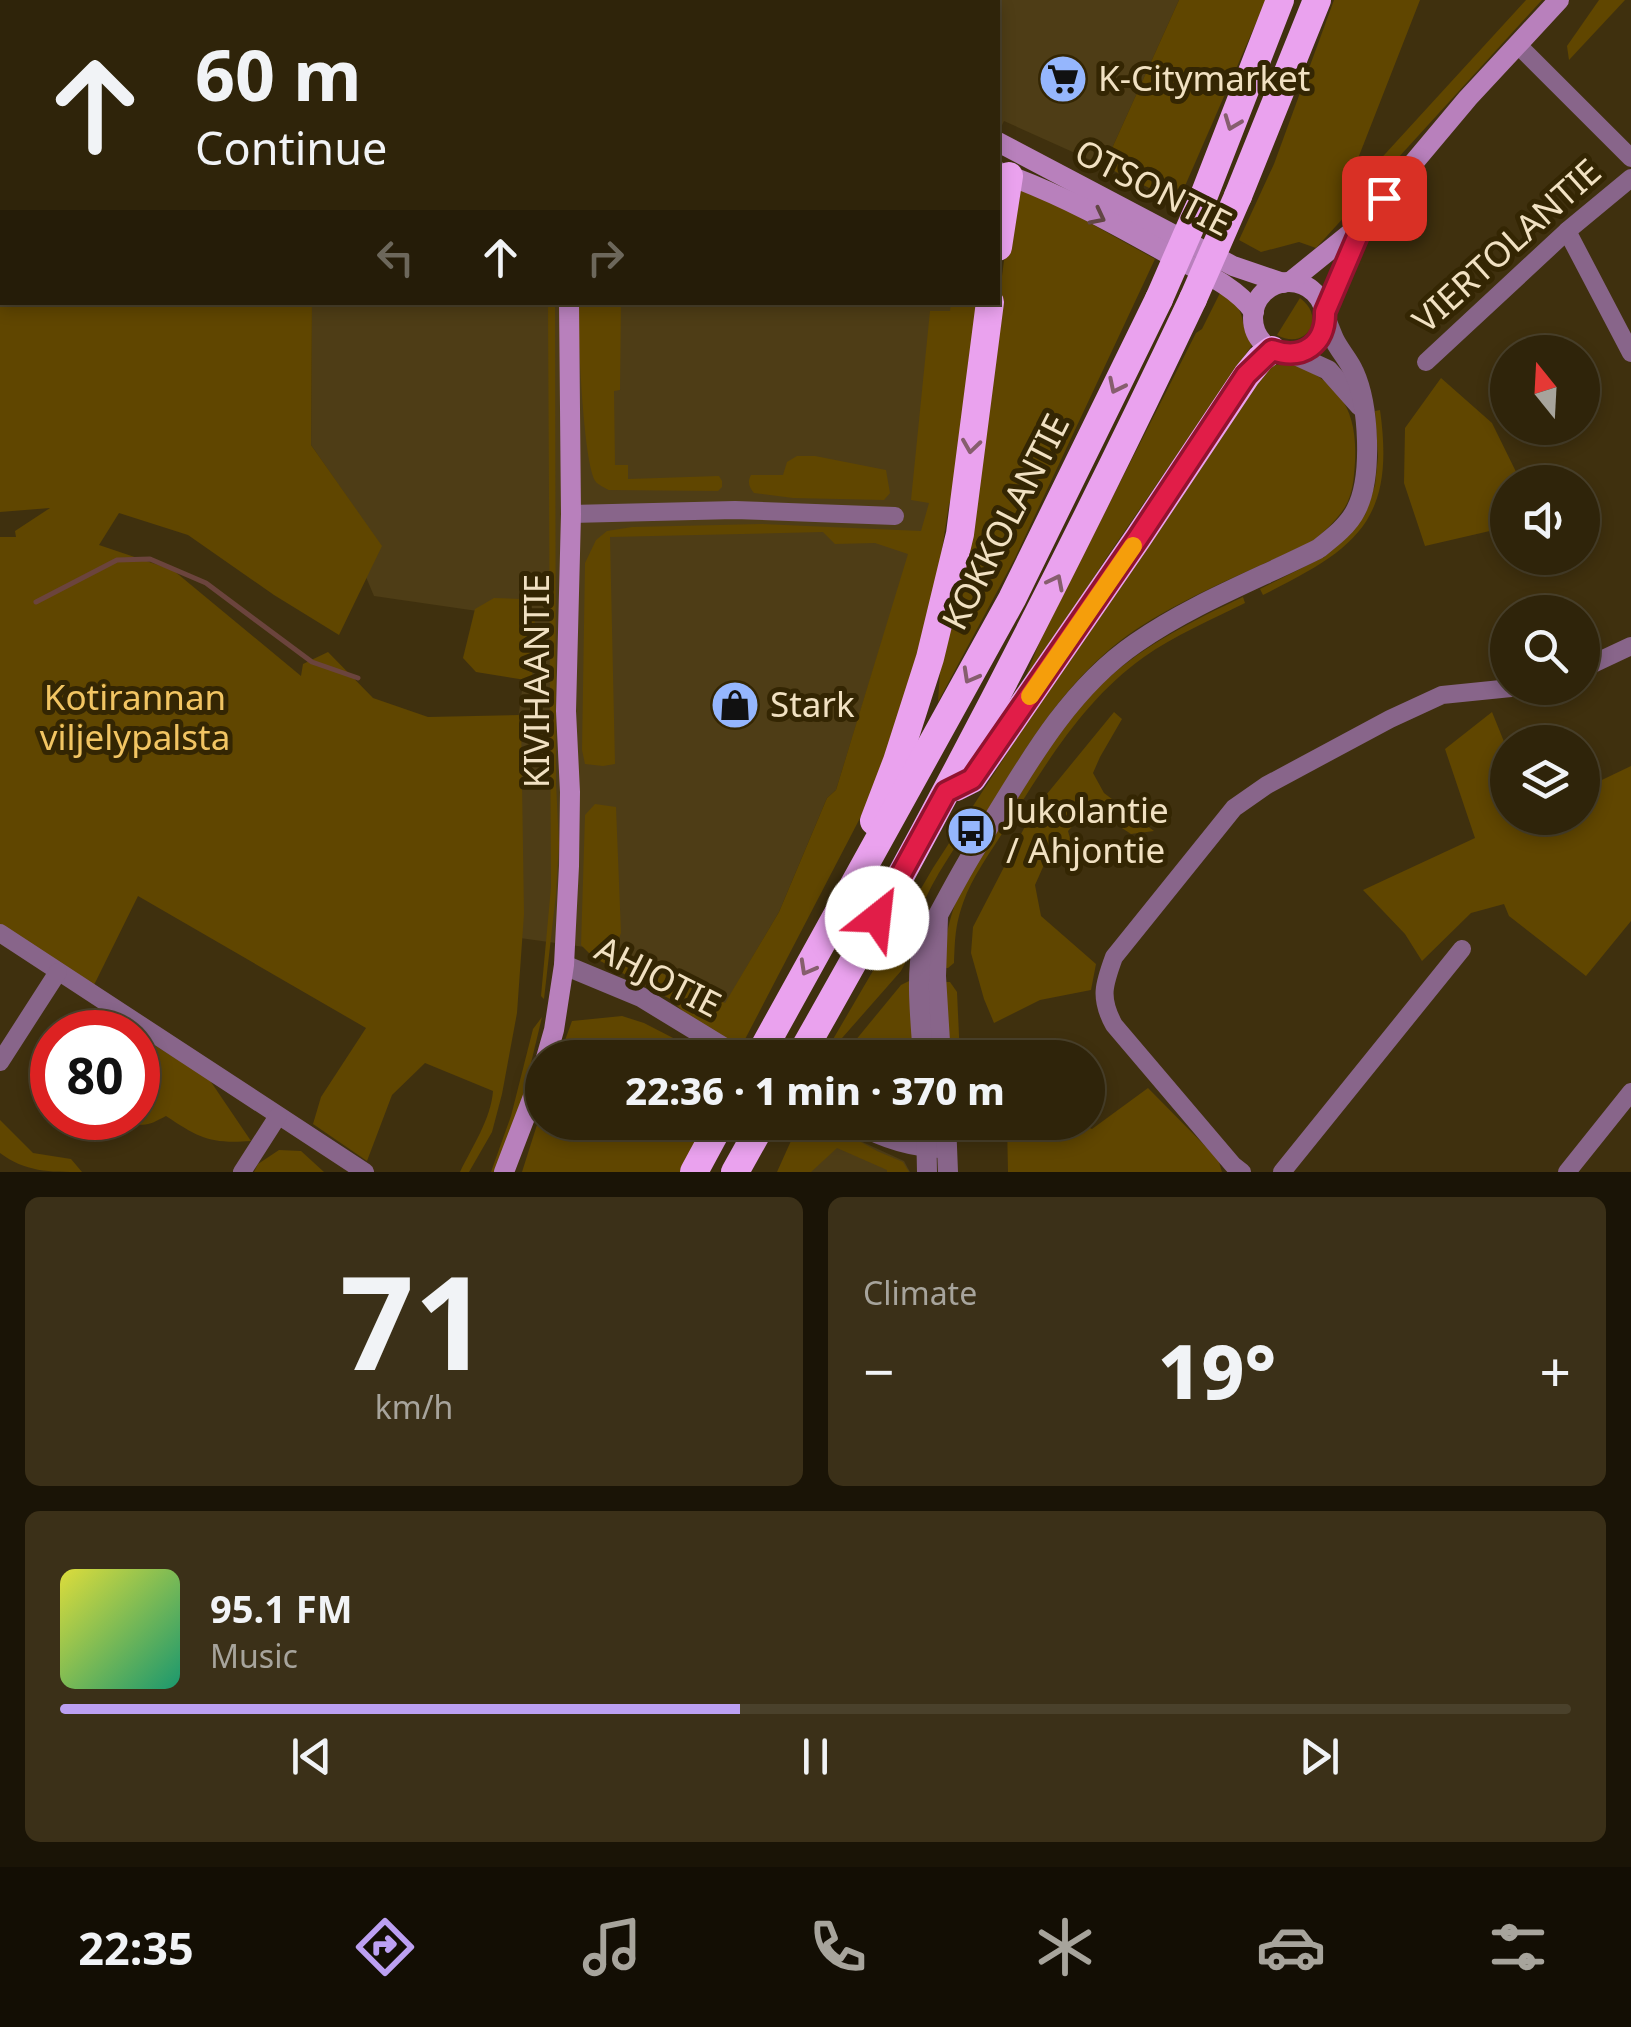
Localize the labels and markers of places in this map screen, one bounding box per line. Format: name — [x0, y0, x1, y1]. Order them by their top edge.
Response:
supermarket icon: K-Citymarket — [1037, 53, 1089, 105]
place label: K-Citymarket — [1098, 54, 1310, 101]
pin — [1342, 156, 1427, 241]
shop icon: Stark — [709, 679, 761, 731]
place label: Stark — [770, 680, 855, 727]
place label: Jukolantie / Ahjontie — [1003, 786, 1169, 873]
bus stop icon: Jukolantie / Ahjontie — [945, 805, 997, 857]

